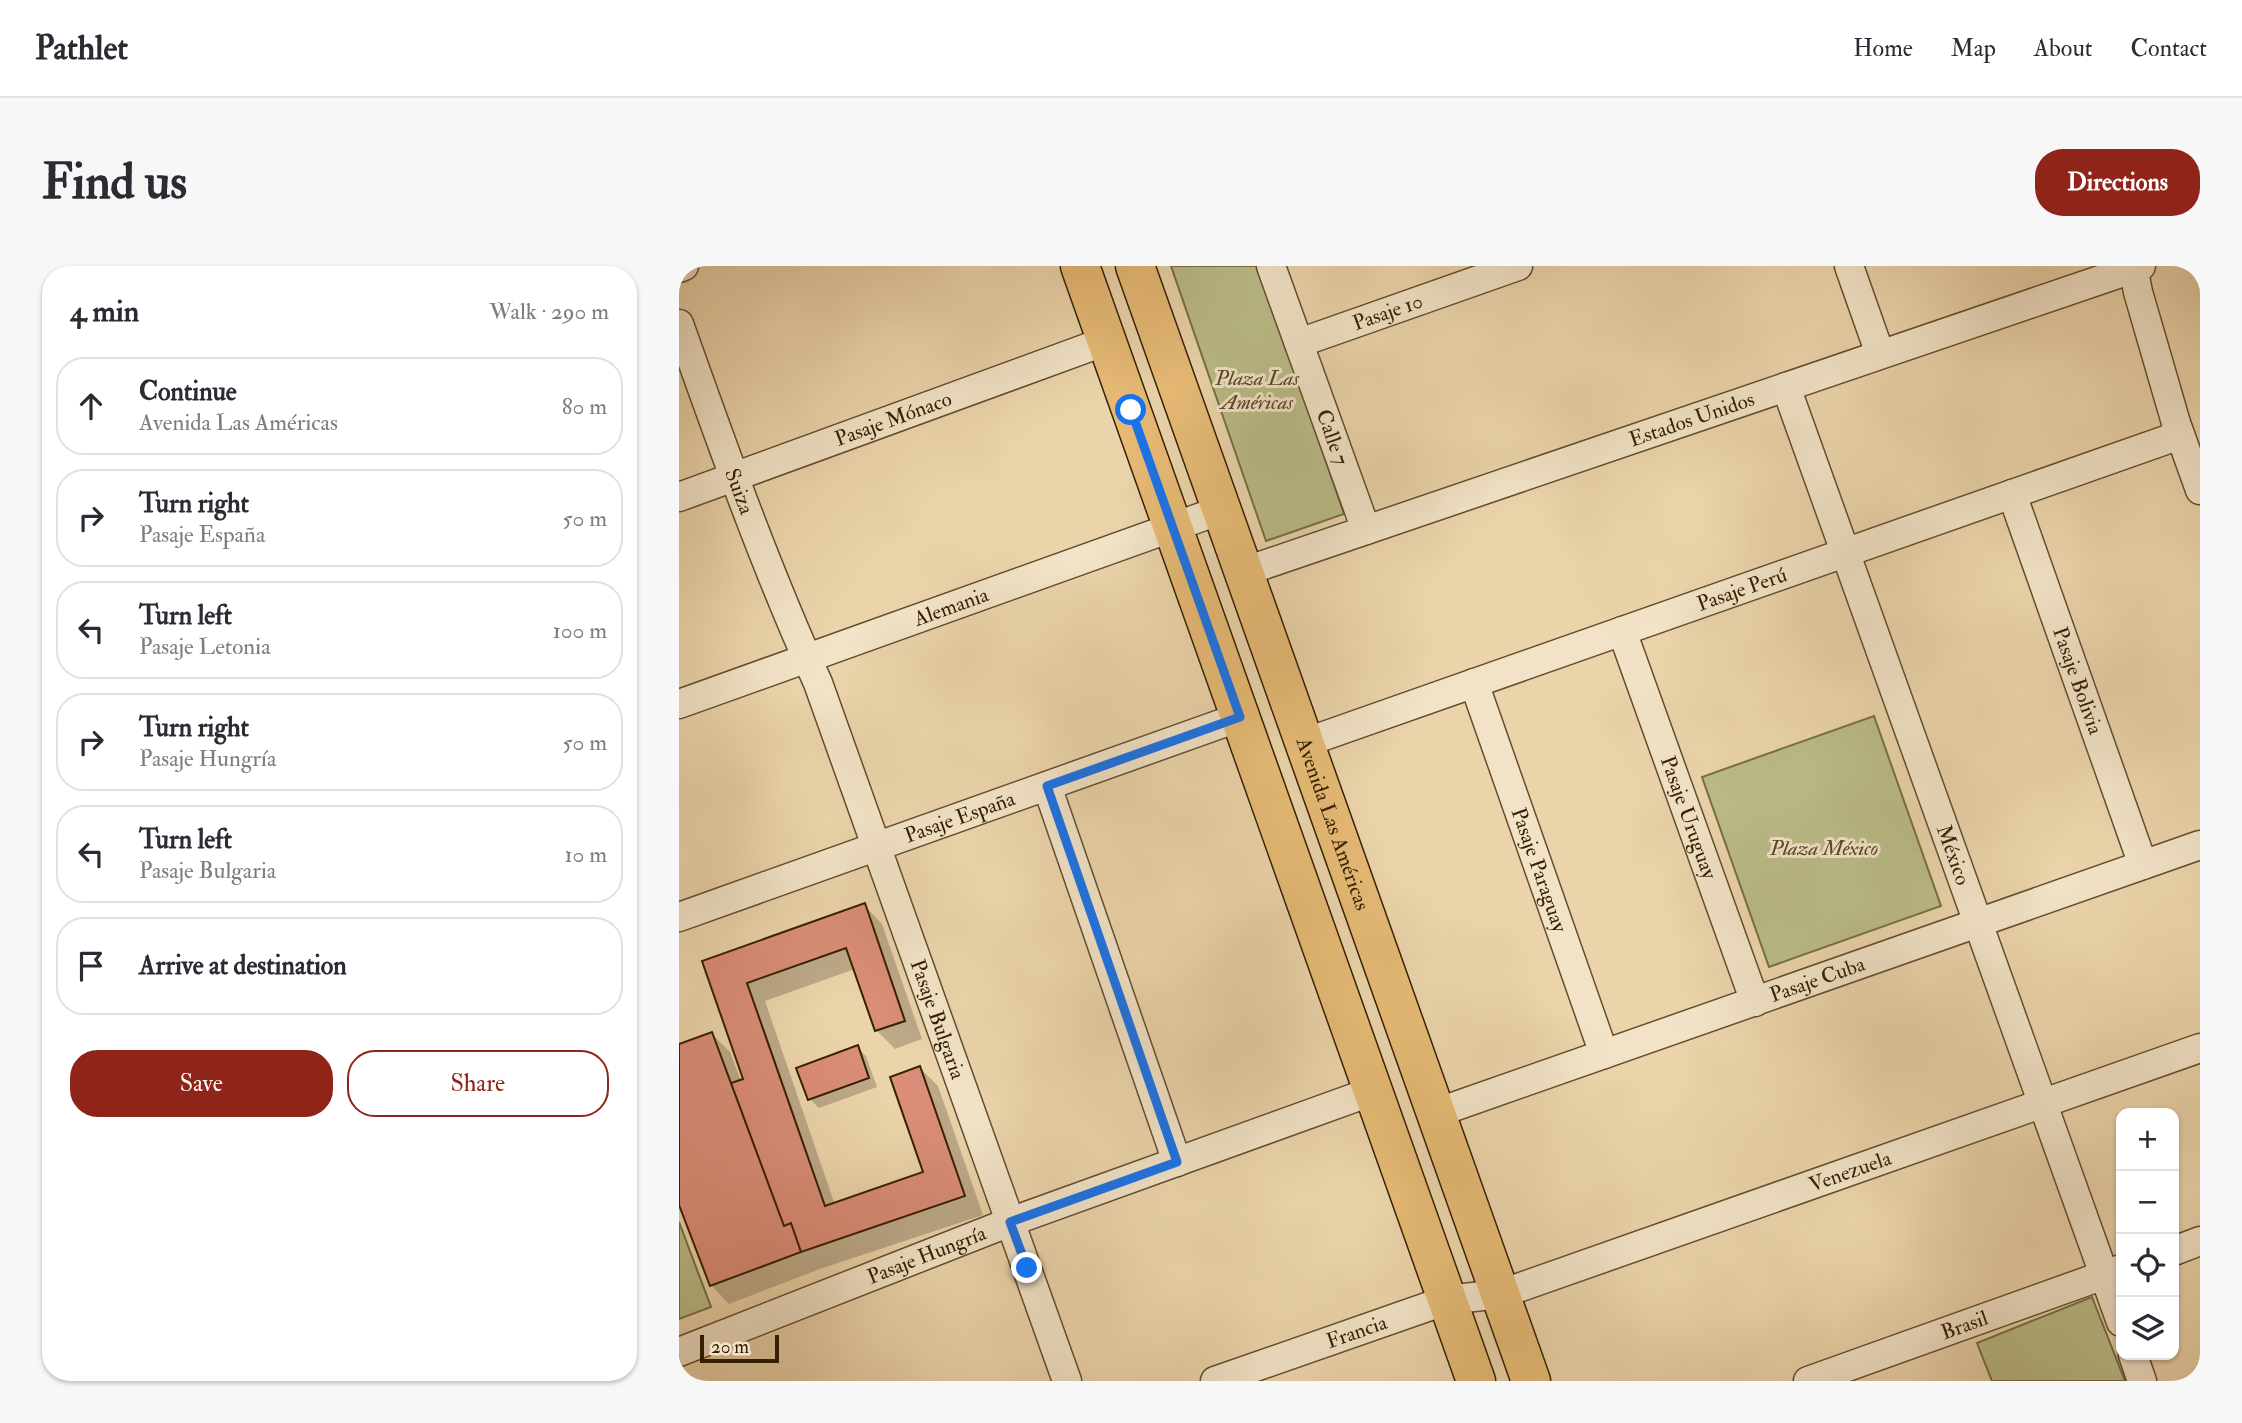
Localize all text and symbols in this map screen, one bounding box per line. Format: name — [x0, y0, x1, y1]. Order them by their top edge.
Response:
text: Pathlet — [35, 28, 128, 69]
text: Home — [1853, 33, 1913, 64]
text: Map — [1951, 33, 1996, 64]
text: About — [2034, 33, 2093, 64]
text: Contact — [2131, 33, 2207, 64]
button: Directions — [2035, 149, 2200, 216]
text: Find us — [42, 152, 187, 213]
street label: Pasaje 10 — [1349, 287, 1426, 337]
text: 4 min — [70, 293, 139, 330]
text: Walk · 290 m — [489, 297, 609, 326]
park label: Plaza Las Américas — [1214, 365, 1300, 416]
text: Continue — [139, 376, 237, 408]
street label: Pasaje Mónaco — [831, 385, 955, 452]
street label: Estados Unidos — [1625, 385, 1758, 453]
icon: ahead — [72, 387, 110, 425]
text: 80 m — [562, 392, 607, 421]
route start — [1115, 394, 1146, 425]
street label: Calle 7 — [1310, 406, 1355, 469]
text: Avenida Las Américas — [139, 408, 338, 437]
street label: Suiza — [719, 465, 761, 518]
text: Turn right — [139, 488, 249, 520]
icon: right — [72, 499, 110, 537]
text: 50 m — [563, 504, 607, 533]
text: Pasaje España — [139, 520, 265, 549]
street label: Pasaje Perú — [1693, 561, 1790, 617]
street label: Alemania — [909, 581, 992, 633]
text: Turn left — [139, 600, 232, 632]
icon: left — [72, 611, 110, 649]
text: 100 m — [553, 616, 607, 645]
street label: Pasaje Bolivia — [2046, 623, 2109, 739]
text: Pasaje Letonia — [139, 632, 271, 661]
text: Turn right — [139, 712, 249, 744]
icon: right — [72, 723, 110, 761]
text: 50 m — [563, 728, 607, 757]
street label: Avenida Las Américas — [1290, 733, 1376, 914]
text: Pasaje Hungría — [139, 744, 276, 773]
street label: Pasaje Uruguay — [1654, 752, 1724, 883]
street label: Pasaje España — [901, 785, 1019, 849]
street label: Pasaje Paraguay — [1505, 804, 1574, 937]
street label: México — [1930, 821, 1977, 889]
text: Turn left — [139, 824, 232, 856]
icon: left — [72, 835, 110, 873]
park label: Plaza México — [1769, 835, 1878, 862]
text: 10 m — [564, 840, 607, 869]
text: Pasaje Bulgaria — [139, 856, 276, 885]
icon: arrive — [72, 947, 110, 985]
text: Arrive at destination — [139, 950, 347, 982]
street label: Pasaje Cuba — [1766, 950, 1869, 1008]
street label: Pasaje Bulgaria — [904, 956, 972, 1083]
button: Save — [70, 1050, 333, 1117]
button: Share — [347, 1050, 609, 1117]
map controls — [2116, 1108, 2179, 1360]
button: + — [2116, 1108, 2179, 1171]
street label: Venezuela — [1805, 1144, 1895, 1198]
button: − — [2116, 1171, 2179, 1234]
street label: Pasaje Hungría — [863, 1219, 990, 1290]
button: locate — [2116, 1234, 2179, 1297]
route end — [1011, 1252, 1042, 1283]
button: layers — [2116, 1297, 2179, 1360]
street label: Brasil — [1937, 1304, 1992, 1346]
street label: Francia — [1323, 1308, 1391, 1355]
scale bar — [700, 1332, 779, 1364]
text: 20 m — [711, 1335, 749, 1359]

